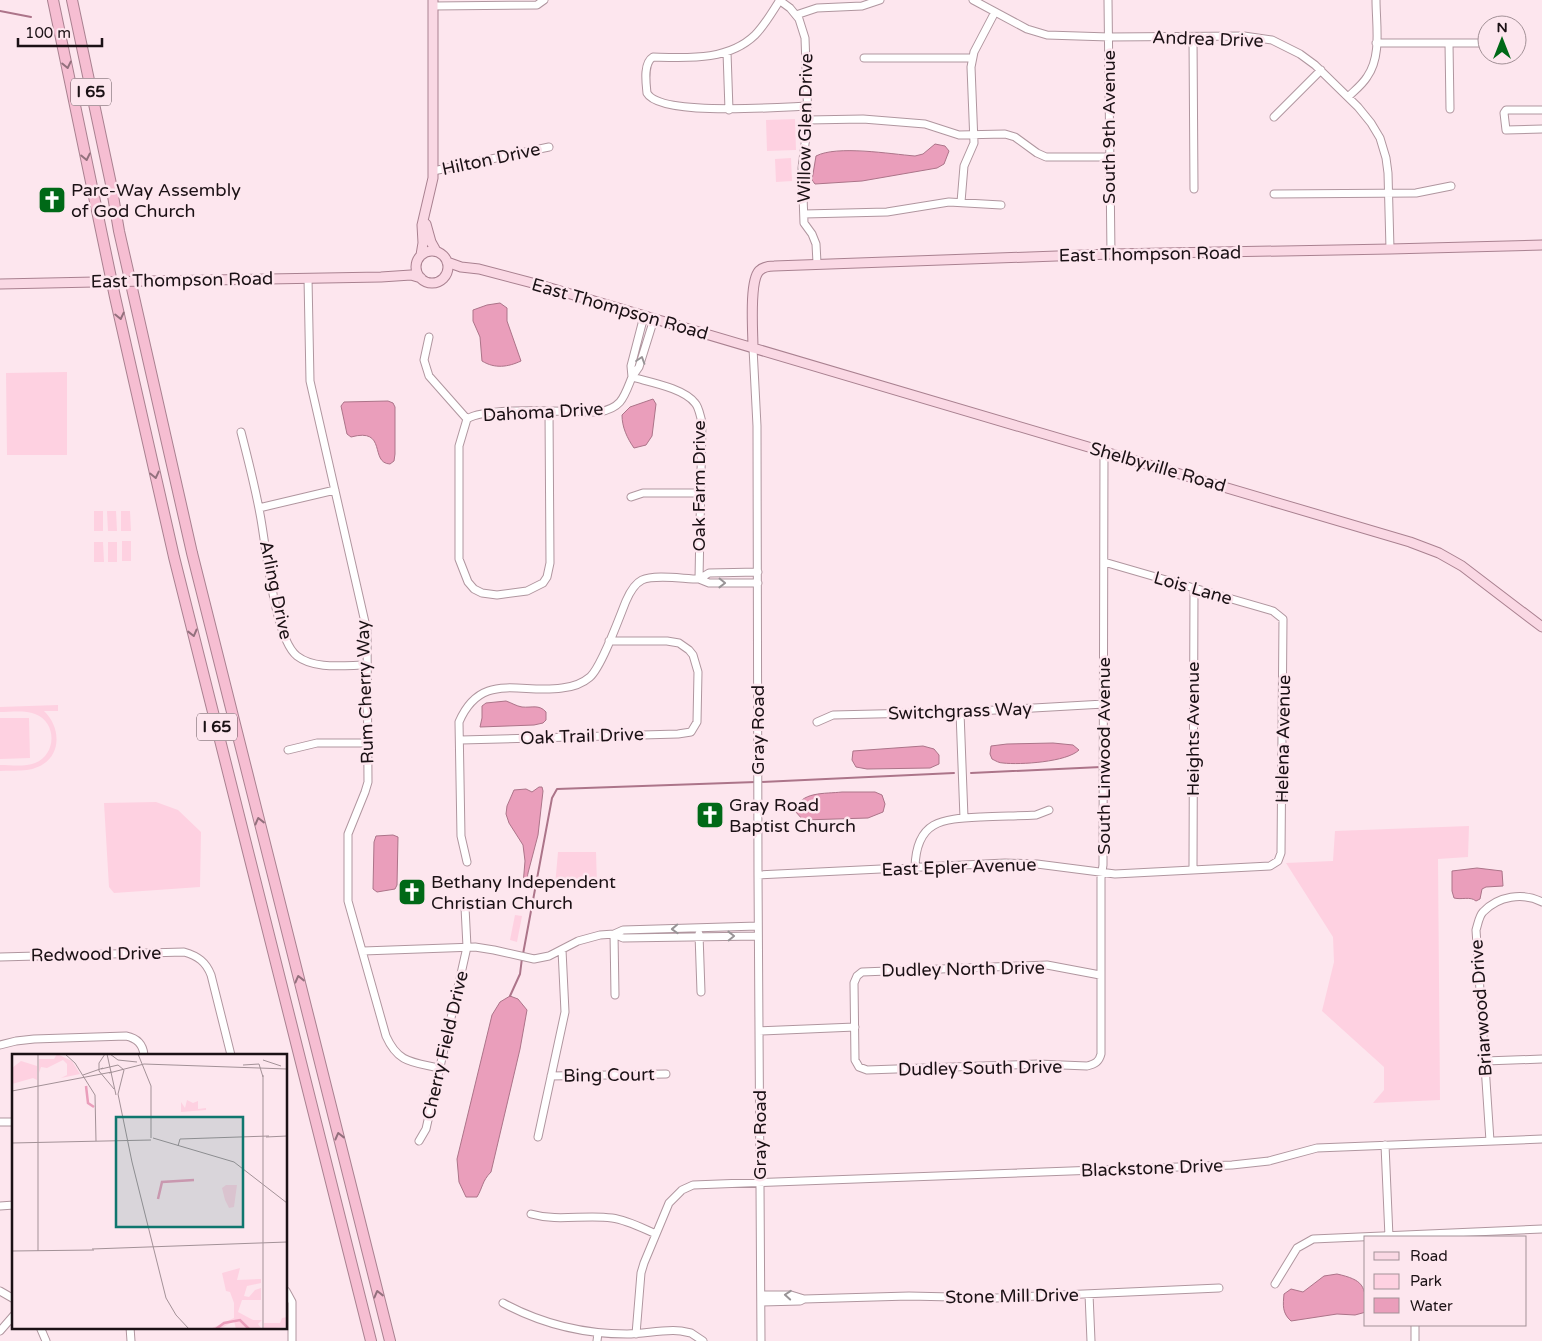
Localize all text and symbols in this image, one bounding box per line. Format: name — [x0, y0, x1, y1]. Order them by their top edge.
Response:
scale bar — [18, 15, 101, 47]
north arrow — [1477, 15, 1527, 65]
text: N — [1496, 19, 1508, 36]
text: 100 m — [25, 24, 71, 42]
street label: Andrea Drive — [1152, 26, 1264, 52]
street label: South 9th Avenue — [1098, 50, 1120, 204]
street label: Willow Glen Drive — [793, 53, 817, 203]
one-way arrow — [61, 60, 72, 69]
road number: I 65 — [71, 78, 111, 105]
street label: Hilton Drive — [440, 138, 542, 180]
one-way arrow — [80, 153, 91, 162]
place label: Parc-Way Assembly of God Church — [71, 179, 241, 222]
church icon: Parc-Way Assembly of God Church — [37, 185, 67, 215]
street label: East Thompson Road — [1058, 241, 1242, 267]
street label: East Thompson Road — [90, 267, 274, 293]
street label: East Thompson Road — [529, 273, 711, 345]
one-way arrow — [114, 312, 125, 321]
one-way arrow — [635, 356, 645, 364]
street label: Dahoma Drive — [482, 398, 604, 426]
street label: Oak Farm Drive — [688, 420, 710, 552]
street label: Shelbyville Road — [1087, 437, 1229, 497]
one-way arrow — [150, 470, 160, 479]
street label: Arling Drive — [255, 539, 297, 641]
street label: Lois Lane — [1151, 566, 1235, 610]
one-way arrow — [718, 578, 726, 588]
street label: Rum Cherry Way — [351, 619, 379, 764]
one-way arrow — [187, 628, 198, 637]
street label: South Linwood Avenue — [1093, 657, 1115, 855]
street label: Heights Avenue — [1182, 662, 1204, 796]
street label: Helena Avenue — [1271, 675, 1295, 803]
street label: Gray Road — [747, 685, 769, 775]
street label: Switchgrass Way — [888, 697, 1033, 725]
road number: I 65 — [197, 714, 237, 740]
street label: Oak Trail Drive — [520, 723, 644, 749]
place label: Gray Road Baptist Church — [729, 794, 856, 837]
church icon: Gray Road Baptist Church — [695, 800, 725, 830]
one-way arrow — [254, 817, 265, 825]
street label: East Epler Avenue — [881, 853, 1037, 881]
place label: Bethany Independent Christian Church — [431, 871, 616, 914]
church icon: Bethany Independent Christian Church — [397, 877, 427, 907]
one-way arrow — [670, 924, 678, 934]
one-way arrow — [727, 931, 735, 942]
street label: Briarwood Drive — [1465, 939, 1497, 1077]
street label: Redwood Drive — [30, 942, 162, 966]
street label: Dudley North Drive — [881, 957, 1045, 981]
street label: Cherry Field Drive — [417, 968, 473, 1122]
one-way arrow — [294, 974, 305, 983]
inset map — [12, 1054, 288, 1328]
street label: Dudley South Drive — [898, 1056, 1062, 1080]
street label: Bing Court — [563, 1063, 655, 1087]
street label: Gray Road — [749, 1090, 771, 1180]
one-way arrow — [334, 1132, 345, 1141]
street label: Blackstone Drive — [1080, 1155, 1224, 1181]
legend — [1364, 1236, 1527, 1326]
text: Road — [1410, 1247, 1448, 1265]
text: Park — [1410, 1272, 1442, 1290]
street label: Stone Mill Drive — [945, 1284, 1079, 1308]
one-way arrow — [373, 1289, 384, 1298]
one-way arrow — [783, 1290, 791, 1301]
text: Water — [1410, 1297, 1453, 1315]

